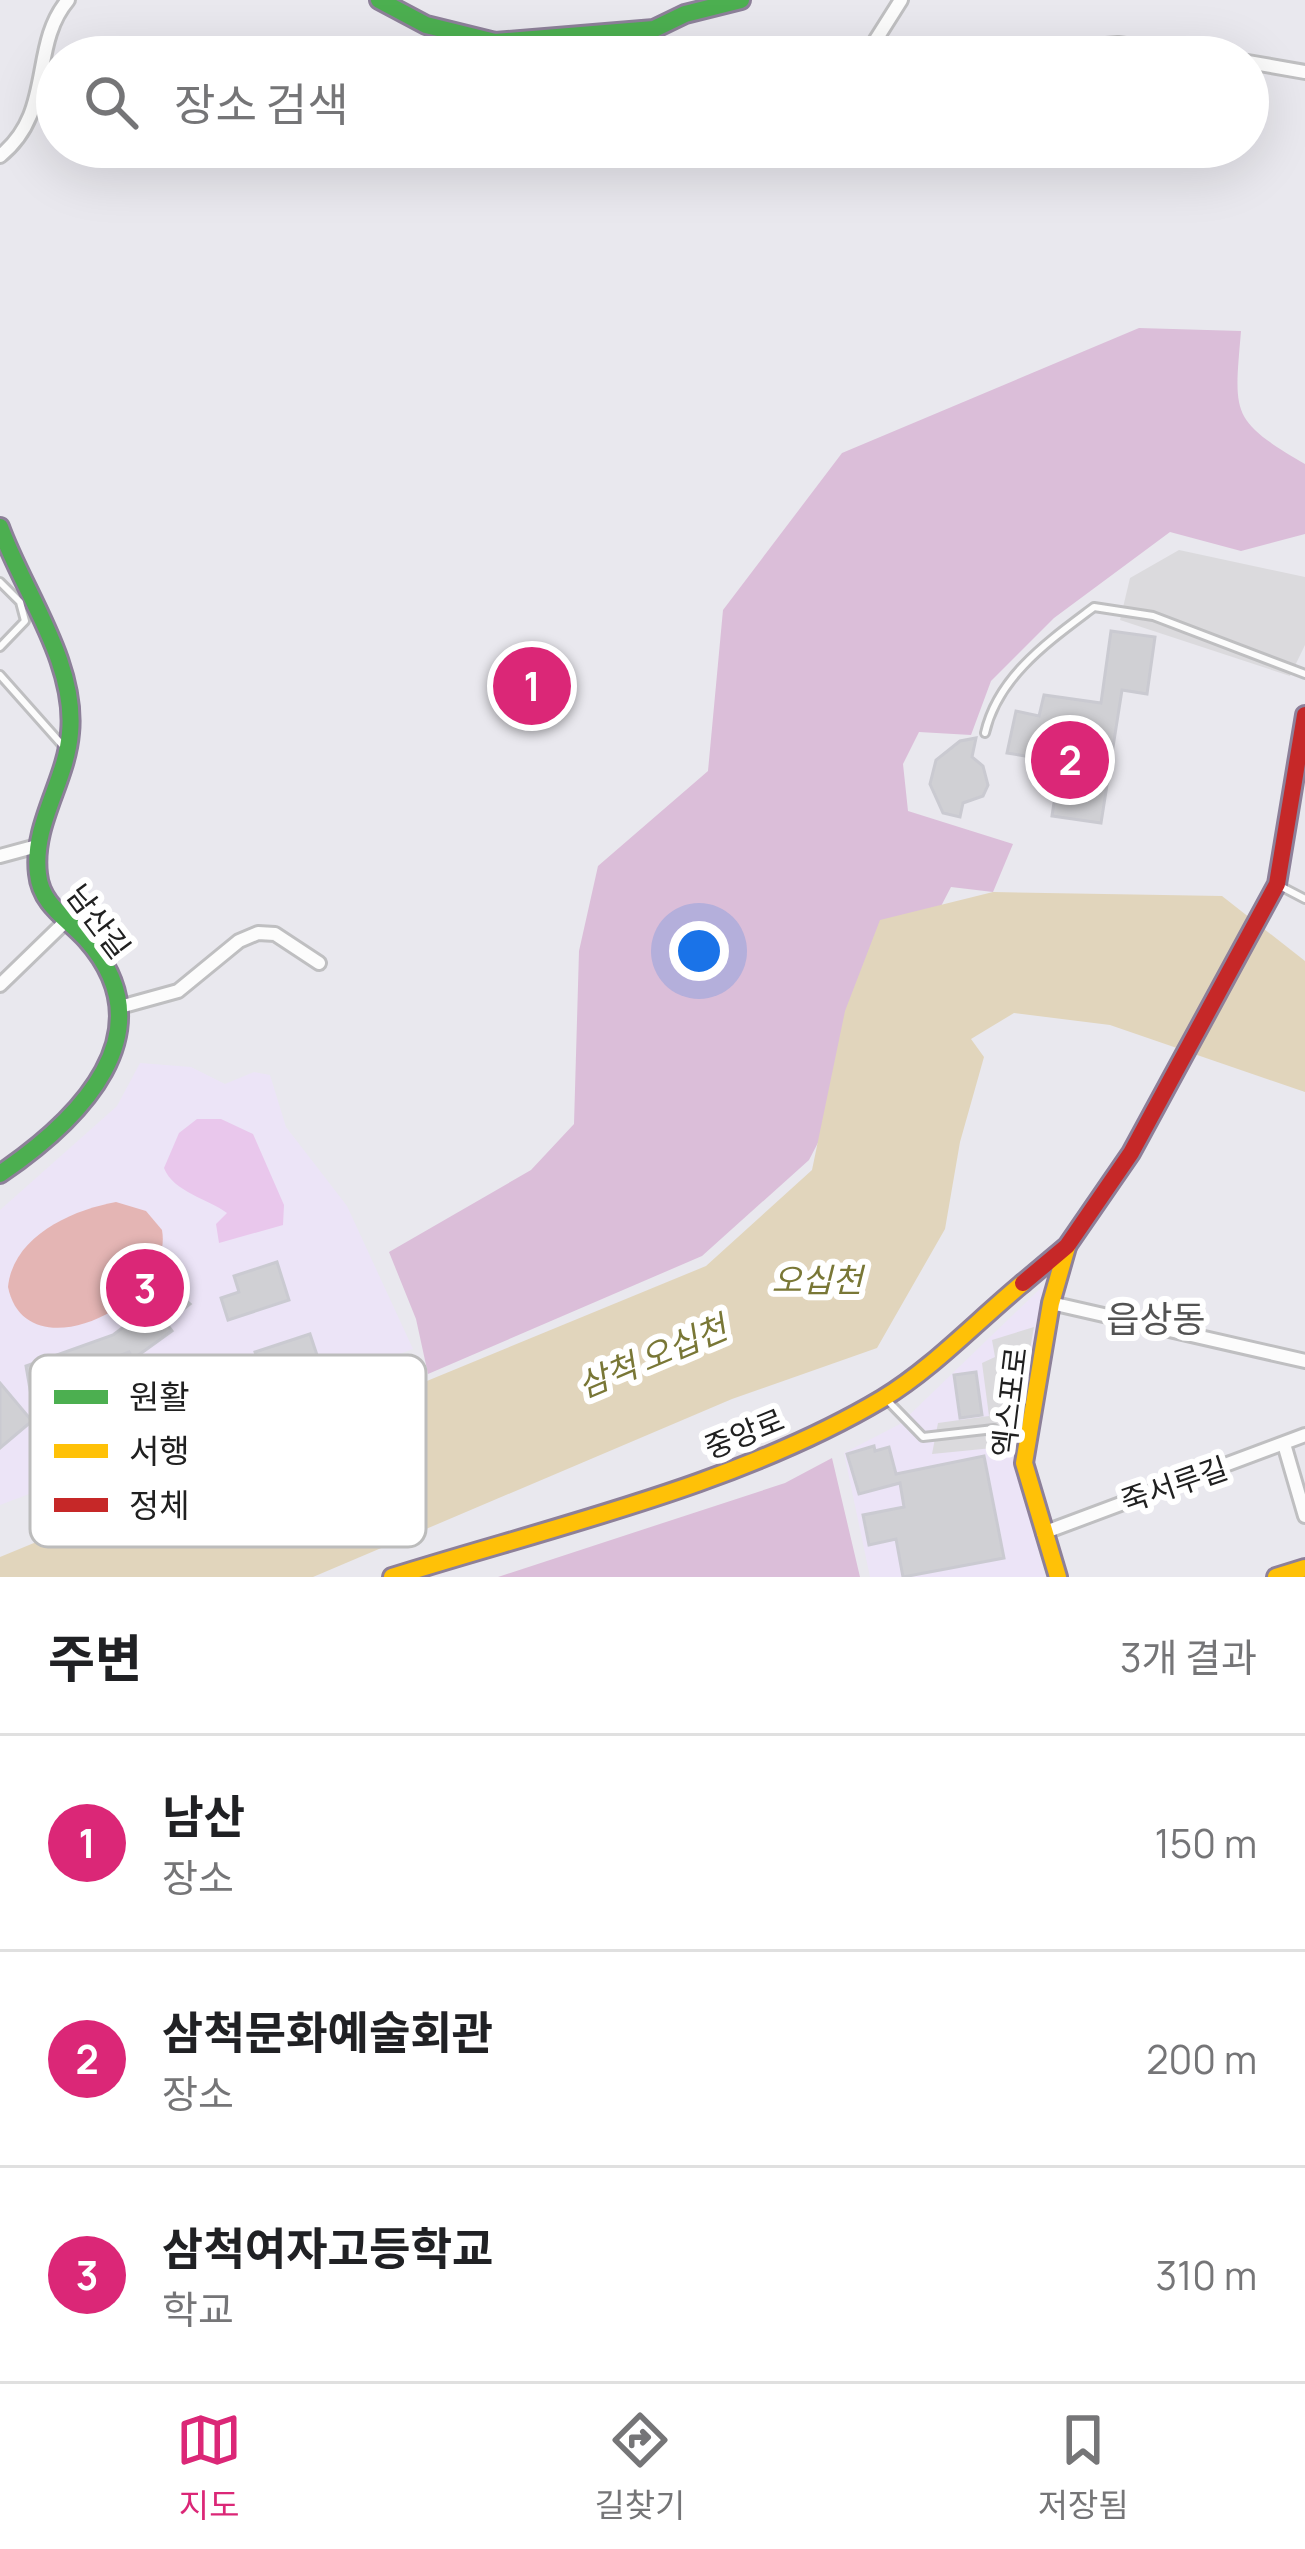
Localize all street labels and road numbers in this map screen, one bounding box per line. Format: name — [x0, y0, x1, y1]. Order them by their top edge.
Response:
street label: 남산길 — [58, 876, 140, 966]
street label: 엑스포로 — [982, 1345, 1036, 1459]
street label: 중앙로 — [698, 1398, 790, 1468]
street label: 죽서루길 — [1115, 1447, 1233, 1521]

